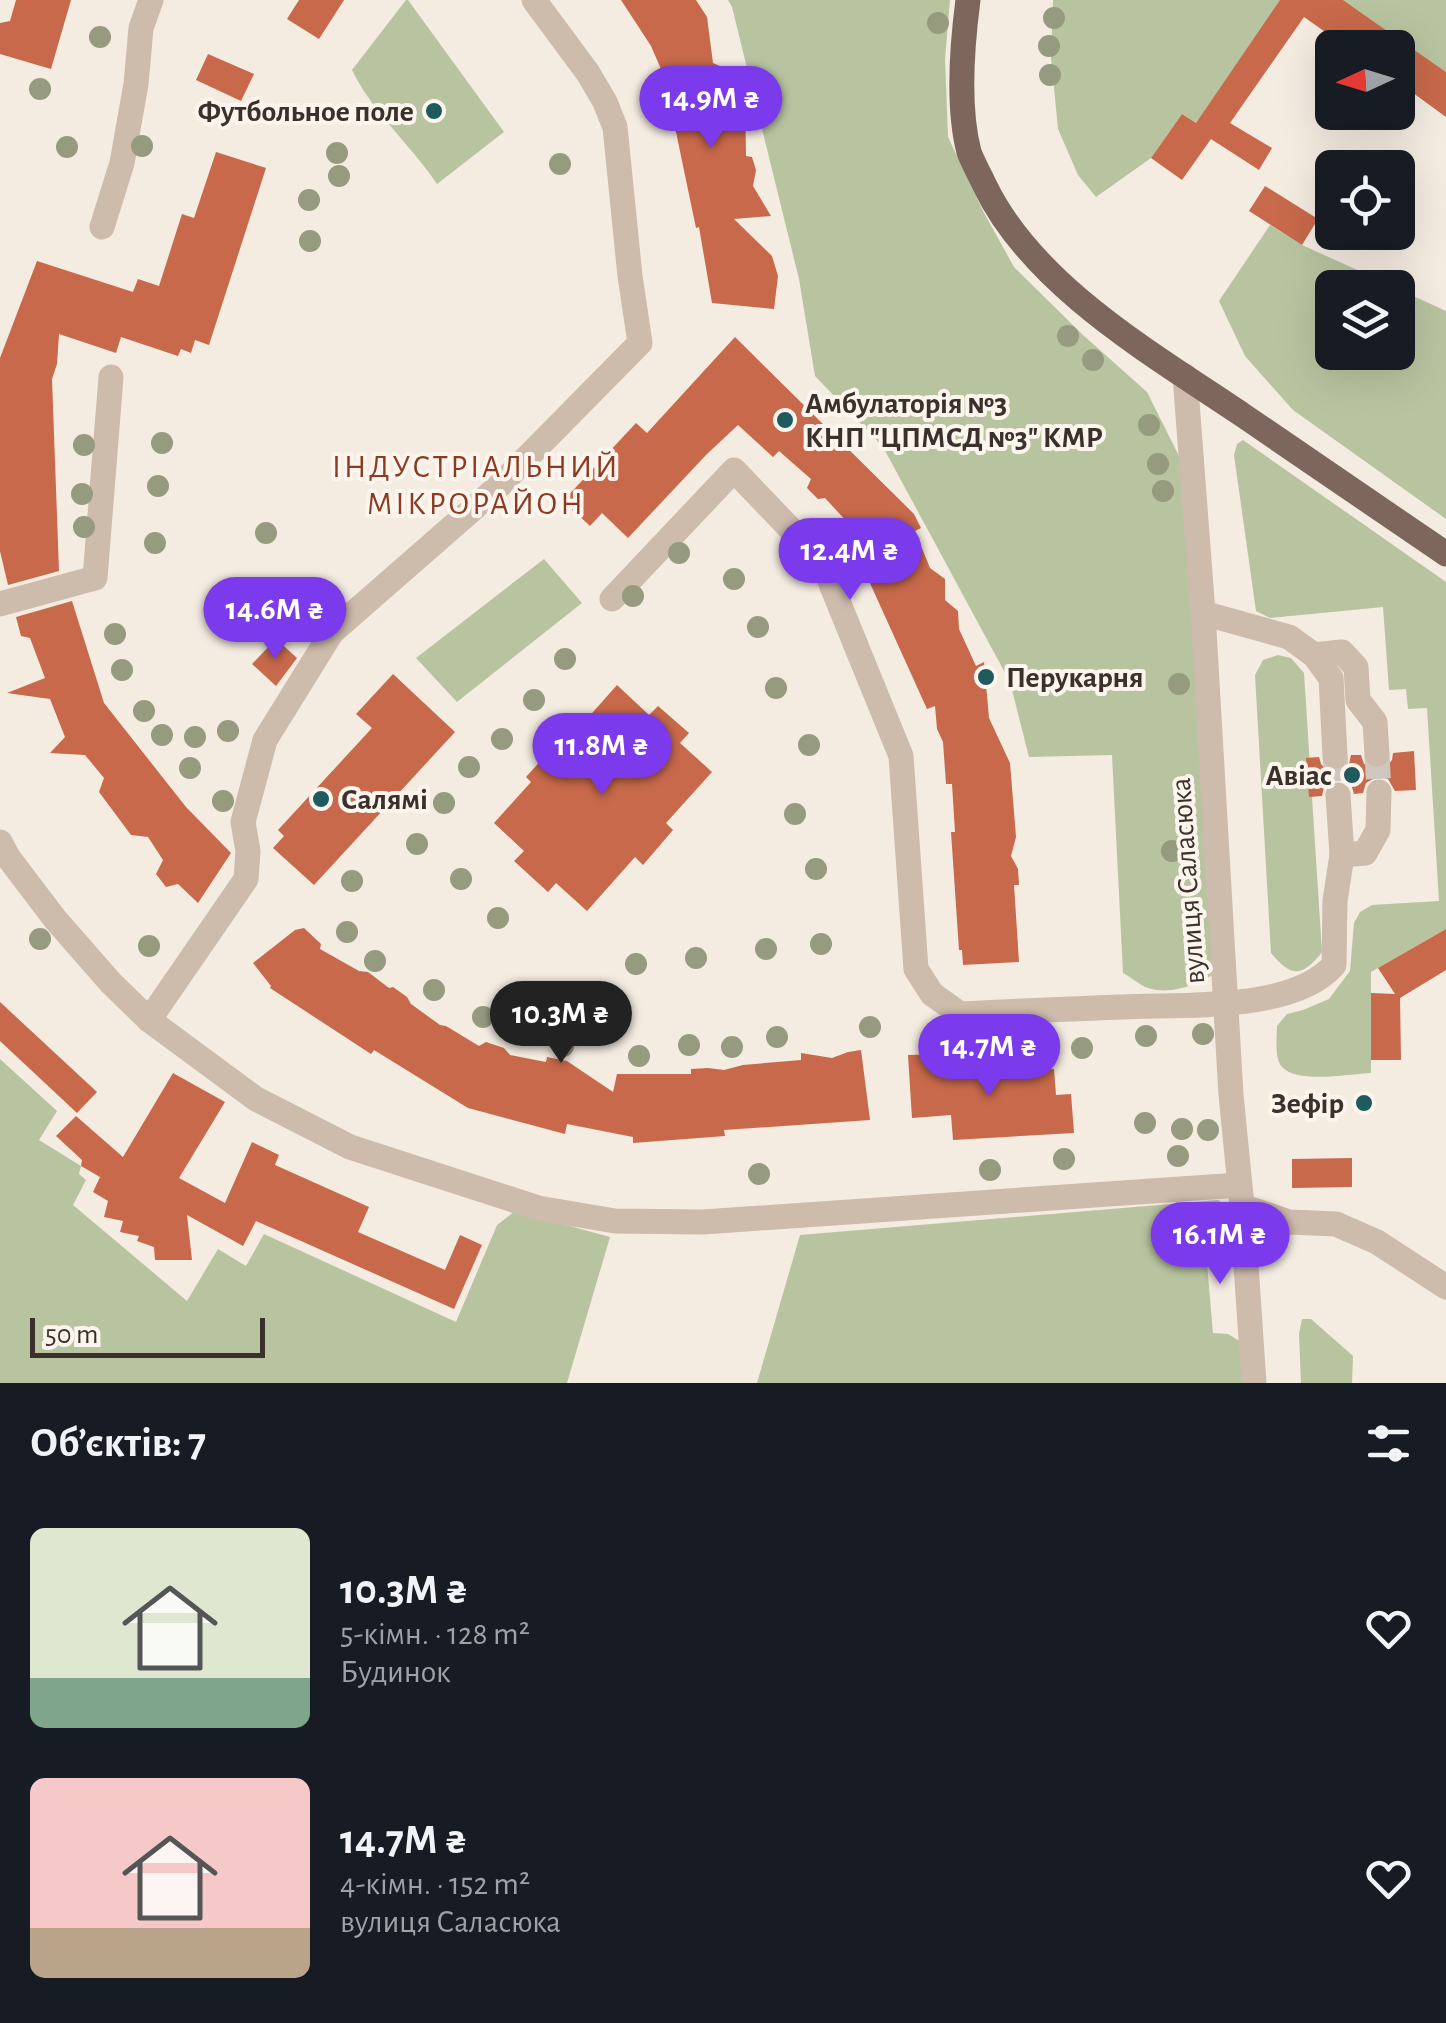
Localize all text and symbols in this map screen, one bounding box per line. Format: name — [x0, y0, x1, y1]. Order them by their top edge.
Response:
north arrow — [1315, 30, 1415, 130]
map controls — [1315, 30, 1415, 370]
pin: 14.9M ₴ — [619, 66, 803, 151]
text: 14.9M ₴ — [661, 82, 761, 114]
place label: Футбольное поле — [197, 97, 414, 127]
marker: Футбольное поле — [423, 100, 445, 122]
button: locate — [1315, 150, 1415, 250]
button: layers — [1315, 270, 1415, 370]
place label: Амбулаторія №3 КНП "ЦПМСД №3" КМР — [805, 389, 1103, 453]
marker: Амбулаторія №3 КНП "ЦПМСД №3" КМР — [774, 409, 796, 431]
district label: ІНДУСТРІАЛЬНИЙ МІКРОРАЙОН — [332, 451, 620, 520]
pin: 12.4M ₴ — [758, 518, 942, 603]
text: 12.4M ₴ — [801, 534, 899, 566]
pin: 14.6M ₴ — [183, 577, 367, 662]
text: 14.6M ₴ — [225, 593, 325, 625]
place label: Перукарня — [1006, 663, 1144, 693]
marker: Перукарня — [975, 666, 997, 688]
pin: 11.8M ₴ — [510, 713, 694, 798]
text: 11.8M ₴ — [555, 729, 649, 761]
place label: Авіас — [1265, 761, 1332, 791]
marker: Авіас — [1341, 764, 1363, 786]
street label: вулиця Саласюка — [1166, 777, 1210, 985]
place label: Салямі — [341, 785, 428, 815]
marker: Салямі — [310, 788, 332, 810]
pin: 10.3M ₴ — [469, 981, 653, 1066]
text: 10.3M ₴ — [512, 997, 610, 1029]
pin: 14.7M ₴ — [897, 1014, 1081, 1099]
text: 14.7M ₴ — [940, 1030, 1038, 1062]
place label: Зефір — [1271, 1089, 1344, 1119]
marker: Зефір — [1353, 1092, 1375, 1114]
pin: 16.1M ₴ — [1128, 1202, 1312, 1287]
text: 16.1M ₴ — [1173, 1218, 1267, 1250]
scale bar — [30, 1313, 265, 1358]
text: 50 m — [45, 1321, 99, 1349]
icon: filters — [1361, 1416, 1416, 1471]
text: Об’єктів: 7 — [30, 1422, 206, 1464]
icon: home — [110, 1568, 230, 1688]
text: 10.3M ₴ — [340, 1569, 469, 1611]
icon: heart — [1361, 1601, 1416, 1656]
text: 5-кімн. · 128 m² — [340, 1618, 530, 1650]
text: Будинок — [340, 1656, 451, 1688]
icon: home — [110, 1818, 230, 1938]
text: 14.7M ₴ — [340, 1819, 468, 1861]
icon: heart — [1361, 1851, 1416, 1906]
text: 4-кімн. · 152 m² — [340, 1868, 530, 1900]
text: вулиця Саласюка — [340, 1906, 561, 1938]

